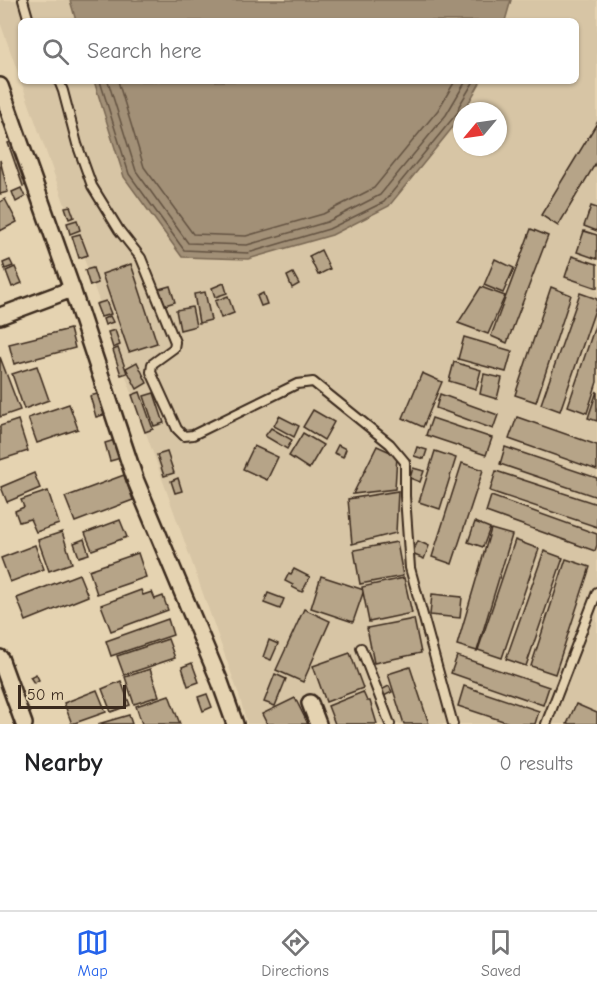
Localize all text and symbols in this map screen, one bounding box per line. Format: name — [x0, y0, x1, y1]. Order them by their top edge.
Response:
search box — [18, 18, 579, 84]
icon: search — [39, 35, 72, 68]
text: Search here — [87, 38, 202, 64]
north arrow — [453, 102, 507, 156]
scale bar — [18, 682, 126, 710]
text: 50 m — [27, 686, 64, 704]
text: Nearby — [24, 748, 103, 778]
text: 0 results — [500, 752, 573, 775]
tab: Map — [76, 926, 109, 980]
tab: Directions — [261, 926, 329, 980]
tab: Saved — [481, 926, 521, 980]

